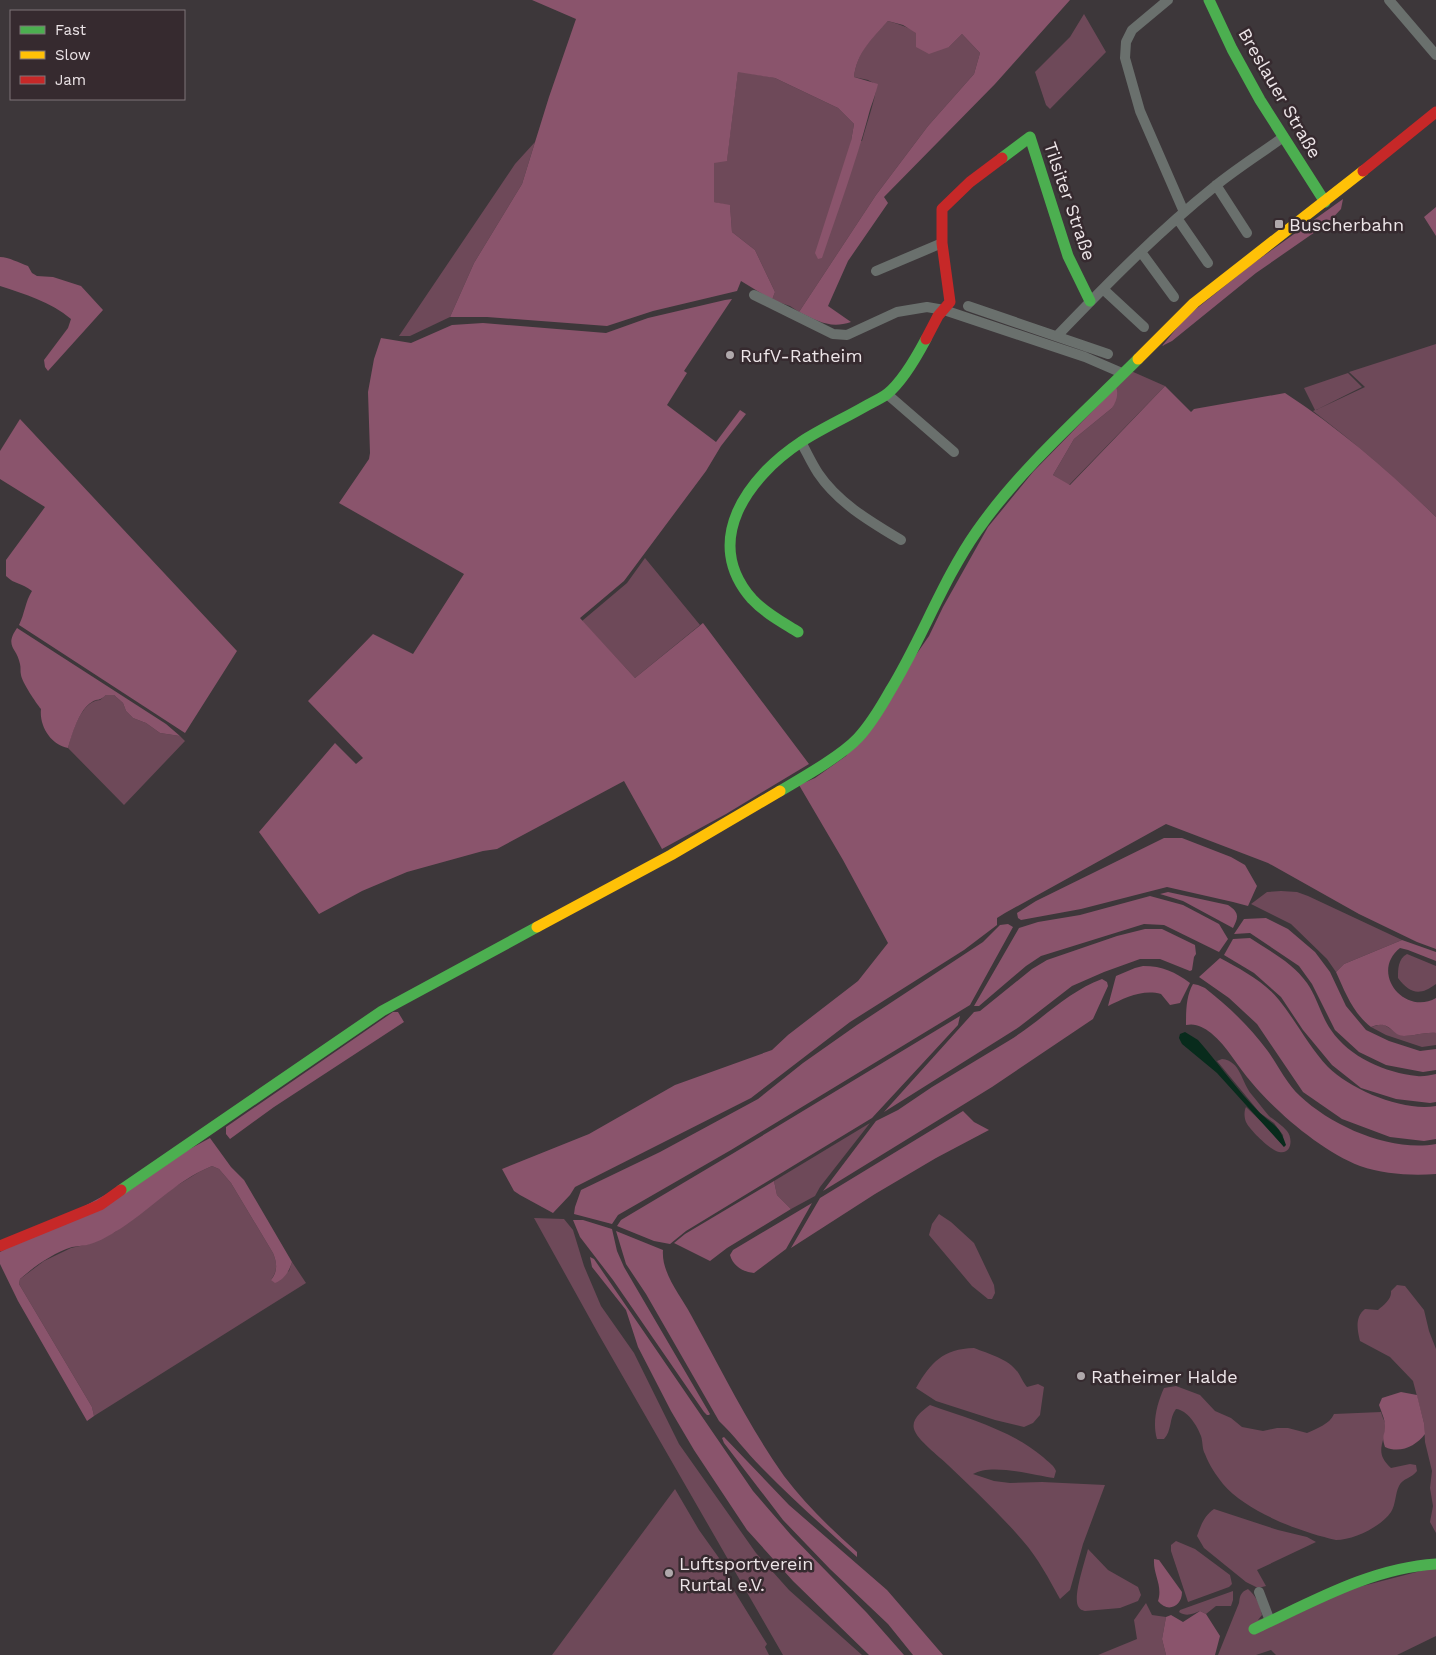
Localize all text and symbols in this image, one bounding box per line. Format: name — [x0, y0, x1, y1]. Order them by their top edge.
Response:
legend — [10, 10, 185, 100]
text: Fast — [55, 21, 87, 39]
street label: Breslauer Straße — [1234, 24, 1326, 162]
text: Slow — [55, 46, 91, 64]
text: Jam — [55, 71, 86, 89]
street label: Tilsiter Straße — [1040, 139, 1100, 263]
place label: Buscherbahn — [1289, 214, 1404, 235]
marker: Buscherbahn — [1273, 218, 1285, 230]
place label: RufV-Ratheim — [740, 345, 863, 366]
marker: RufV-Ratheim — [724, 349, 736, 361]
place label: Ratheimer Halde — [1091, 1366, 1238, 1387]
marker: Ratheimer Halde — [1075, 1370, 1087, 1382]
place label: Luftsportverein Rurtal e.V. — [679, 1553, 813, 1595]
marker: Luftsportverein Rurtal e.V. — [663, 1567, 675, 1579]

